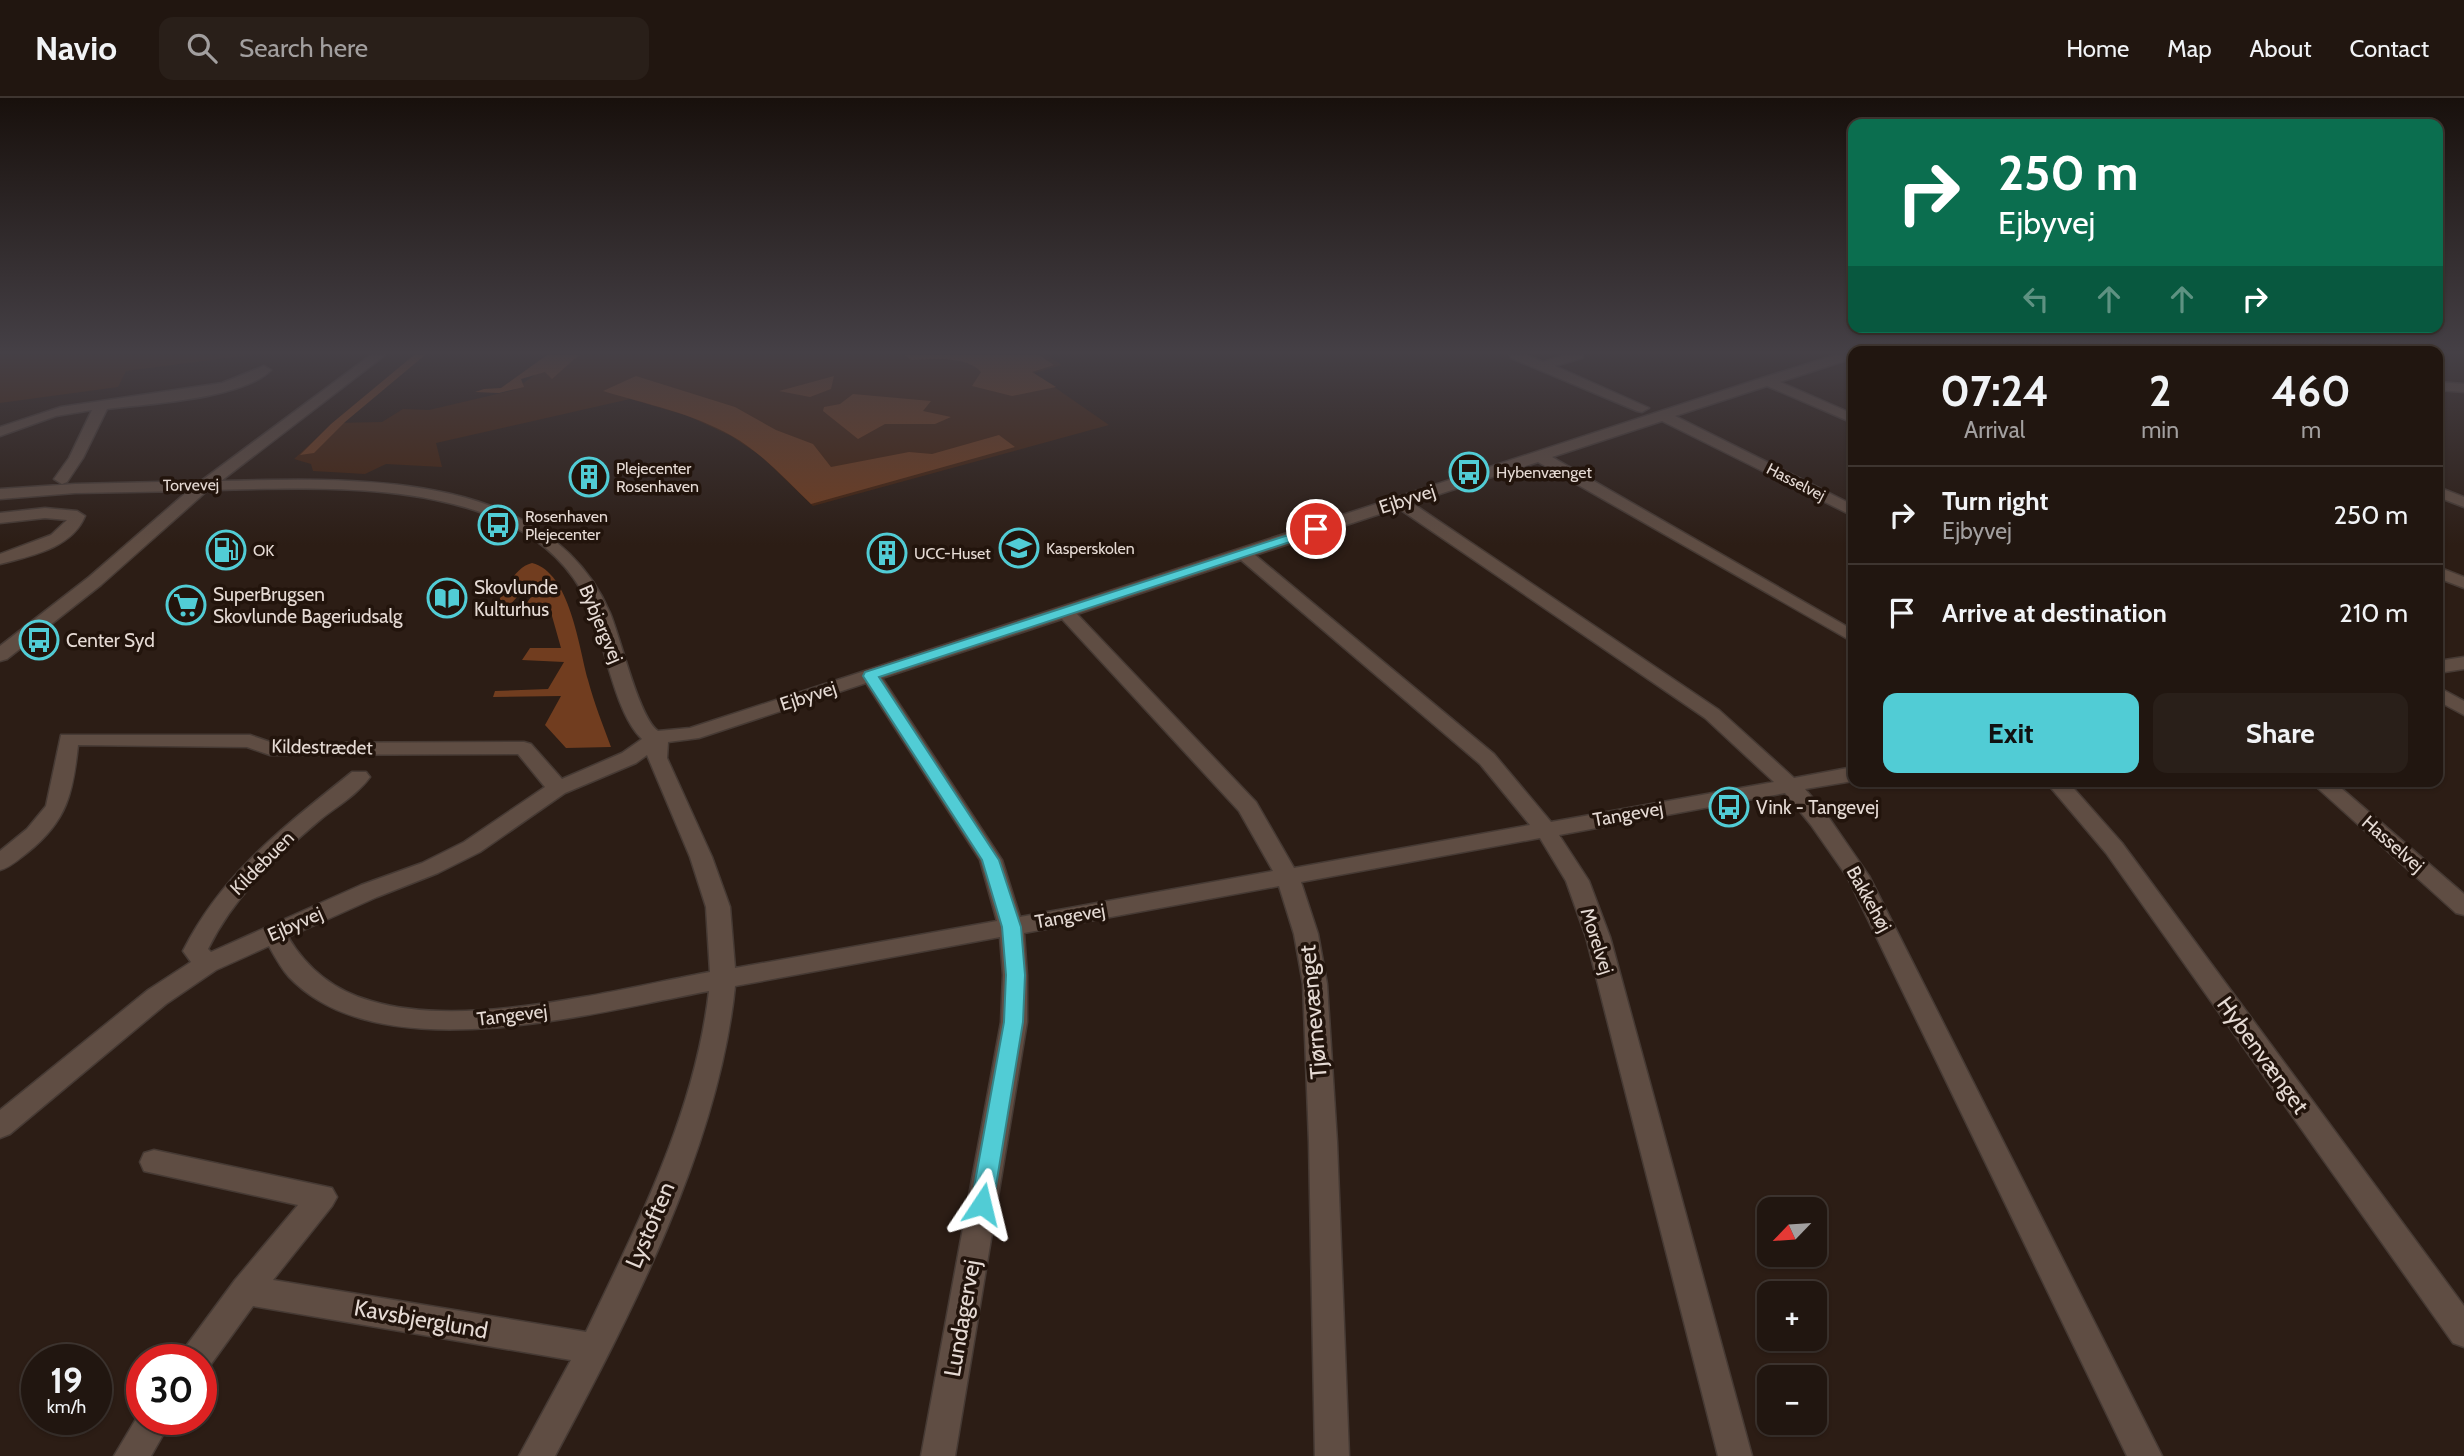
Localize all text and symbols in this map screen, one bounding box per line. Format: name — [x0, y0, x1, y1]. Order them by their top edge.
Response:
search box — [159, 17, 649, 80]
text: Navio — [35, 28, 117, 68]
icon: search — [183, 29, 221, 67]
text: Search here — [239, 32, 368, 64]
text: Home — [2066, 34, 2129, 63]
text: Map — [2167, 34, 2212, 63]
text: About — [2250, 34, 2312, 63]
text: Contact — [2350, 34, 2429, 63]
text: 250 m — [1998, 143, 2138, 202]
icon: right — [1883, 147, 1974, 238]
text: Ejbyvej — [1998, 203, 2095, 242]
icon: left — [2017, 280, 2055, 318]
icon: ahead — [2090, 280, 2128, 318]
icon: ahead — [2163, 280, 2201, 318]
icon: right — [2236, 280, 2274, 318]
text: 07:24 — [1940, 365, 2049, 417]
text: 2 — [2149, 365, 2171, 417]
text: 460 — [2271, 365, 2351, 417]
text: Arrival — [1964, 416, 2025, 444]
text: min — [2141, 416, 2179, 444]
text: m — [2301, 416, 2321, 444]
bus stop icon: Hybenvænget — [1448, 451, 1490, 493]
building icon: Plejecenter Rosenhaven — [568, 456, 610, 498]
place label: Plejecenter Rosenhaven — [616, 459, 699, 496]
street label: Hasselvej — [1764, 459, 1828, 505]
place label: Hybenvænget — [1496, 463, 1592, 482]
street label: Torvevej — [163, 475, 219, 495]
street label: Ejbyvej — [1376, 479, 1438, 519]
text: Turn right — [1942, 485, 2048, 517]
icon: right — [1883, 496, 1921, 534]
pin — [1286, 499, 1346, 559]
text: 250 m — [2334, 499, 2408, 531]
bus stop icon: Rosenhaven Plejecenter — [477, 504, 519, 546]
place label: Rosenhaven Plejecenter — [525, 507, 608, 544]
icon: arrive — [1297, 510, 1335, 548]
text: Ejbyvej — [1942, 517, 2012, 545]
school or university icon: Kasperskolen — [998, 527, 1040, 569]
fuel station icon: OK — [205, 529, 247, 571]
building icon: UCC-Huset — [866, 532, 908, 574]
place label: Kasperskolen — [1046, 539, 1135, 558]
place label: OK — [253, 541, 274, 560]
place label: UCC-Huset — [914, 544, 991, 563]
place label: Skovlunde Kulturhus — [474, 576, 558, 621]
library icon: Skovlunde Kulturhus — [426, 577, 468, 619]
street label: Bybjergvej — [574, 581, 628, 667]
place label: SuperBrugsen Skovlunde Bageriudsalg — [213, 583, 403, 628]
supermarket icon: SuperBrugsen Skovlunde Bageriudsalg — [165, 584, 207, 626]
icon: arrive — [1883, 594, 1921, 632]
text: Arrive at destination — [1942, 597, 2167, 629]
text: 210 m — [2339, 597, 2408, 629]
bus stop icon: Center Syd — [18, 619, 60, 661]
place label: Center Syd — [66, 629, 155, 652]
street label: Ejbyvej — [777, 676, 839, 716]
button: Exit — [1883, 693, 2139, 773]
button: Share — [2153, 693, 2408, 773]
street label: Kildestrædet — [271, 735, 374, 759]
bus stop icon: Vink - Tangevej — [1708, 786, 1750, 828]
place label: Vink - Tangevej — [1756, 796, 1879, 819]
street label: Tangevej — [1591, 797, 1665, 831]
street label: Hasselvej — [2357, 811, 2429, 877]
street label: Kildebuen — [225, 826, 299, 900]
street label: Bakkehøj — [1842, 862, 1896, 936]
street label: Tangevej — [1033, 899, 1107, 933]
street label: Ejbyvej — [264, 902, 326, 946]
street label: Morelvej — [1575, 905, 1619, 977]
street label: Tjørnevænget — [1293, 944, 1333, 1080]
street label: Hybenvænget — [2211, 991, 2315, 1119]
street label: Tangevej — [475, 999, 549, 1031]
position arrow — [945, 1167, 1019, 1241]
street label: Lystoften — [619, 1178, 681, 1272]
north arrow — [1757, 1197, 1827, 1267]
map controls — [1757, 1197, 1827, 1435]
street label: Lundagervej — [938, 1257, 986, 1379]
button: + — [1757, 1281, 1827, 1351]
street label: Kavsbjerglund — [352, 1293, 490, 1345]
speed limit sign: 30 — [126, 1344, 217, 1435]
text: 19 — [50, 1359, 83, 1402]
button: − — [1757, 1365, 1827, 1435]
text: km/h — [47, 1396, 86, 1418]

